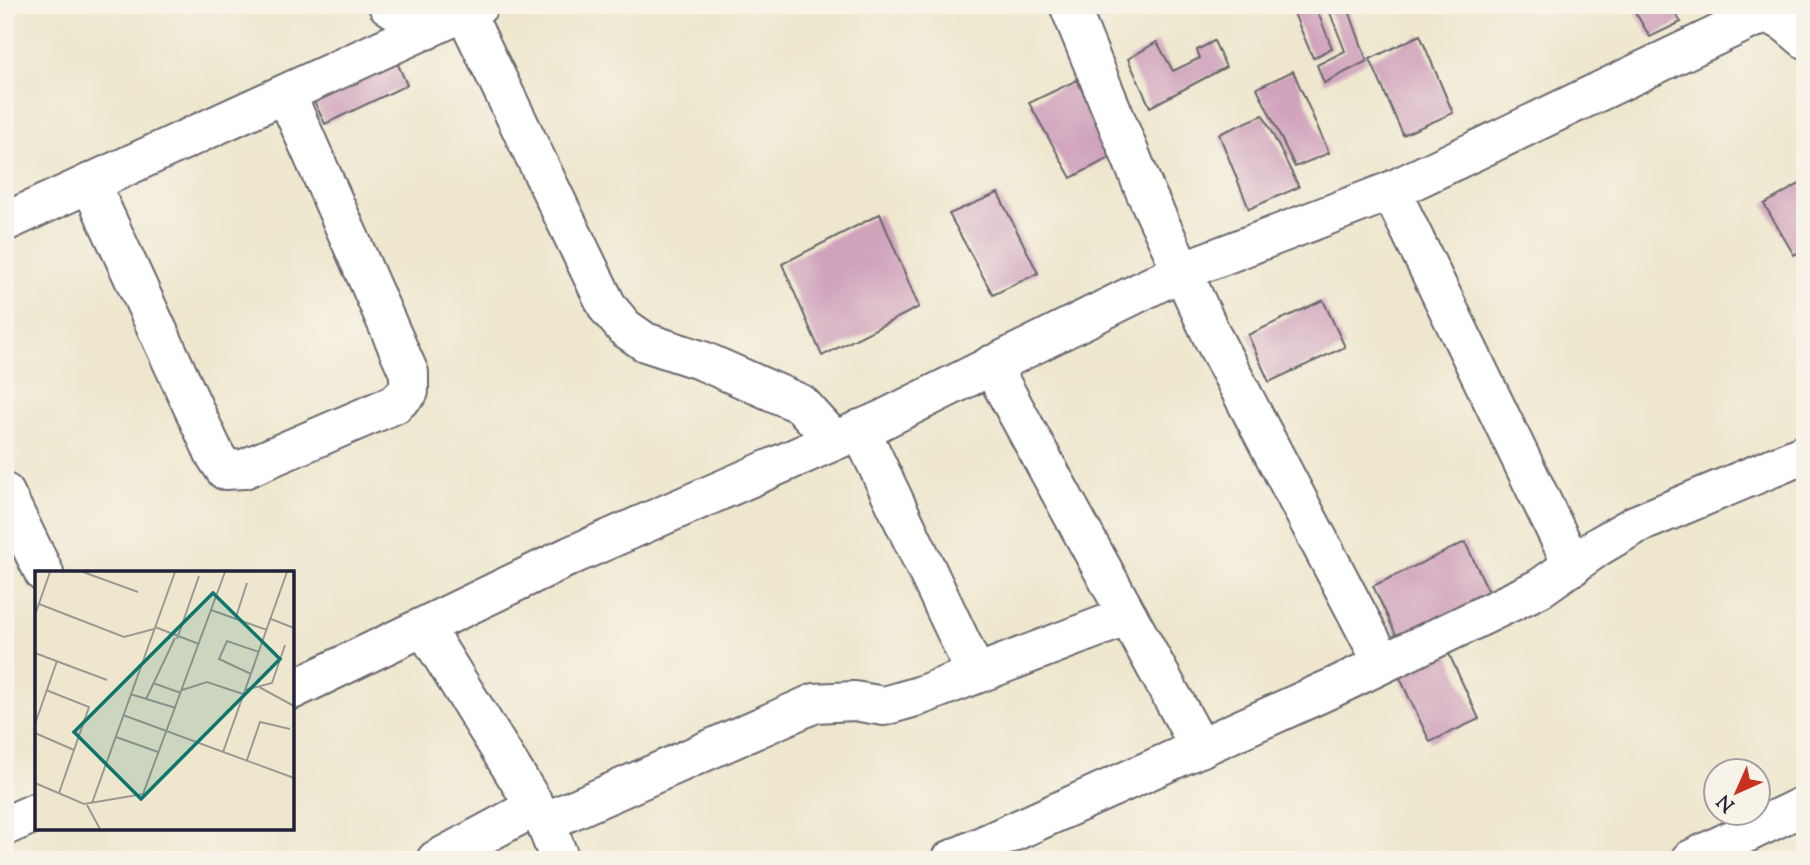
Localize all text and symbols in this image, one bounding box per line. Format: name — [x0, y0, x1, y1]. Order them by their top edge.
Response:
inset map — [35, 571, 294, 830]
north arrow — [1702, 756, 1772, 826]
text: N — [1712, 787, 1742, 817]

